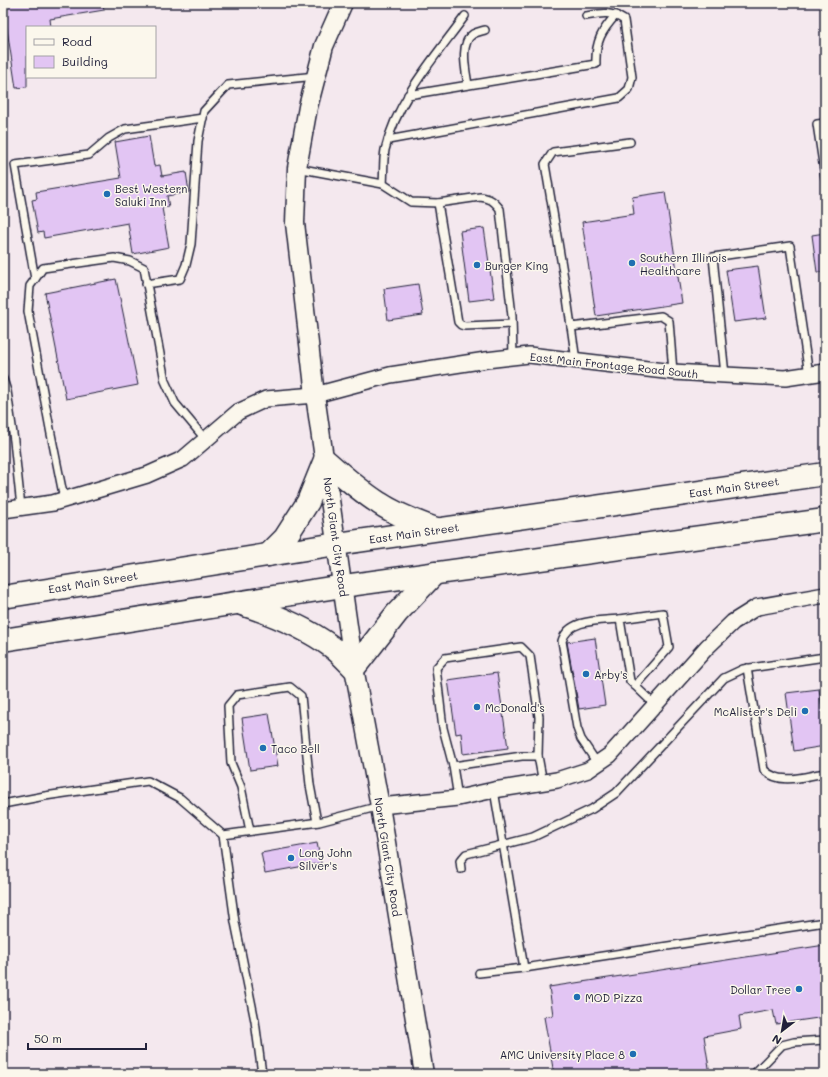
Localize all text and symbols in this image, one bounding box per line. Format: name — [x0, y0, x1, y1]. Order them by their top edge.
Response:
legend — [26, 26, 156, 78]
text: Road — [62, 33, 92, 49]
text: Building — [62, 53, 108, 69]
place label: Best Western Saluki Inn — [115, 181, 187, 209]
marker: Best Western Saluki Inn — [102, 189, 112, 199]
place label: Southern Illinois Healthcare — [640, 250, 727, 278]
place label: Burger King — [485, 258, 548, 273]
marker: Southern Illinois Healthcare — [627, 258, 637, 268]
marker: Burger King — [472, 260, 482, 270]
street label: East Main Frontage Road South — [529, 349, 699, 381]
street label: East Main Street — [688, 473, 780, 501]
street label: North Giant City Road — [320, 476, 352, 598]
street label: East Main Street — [368, 519, 460, 547]
street label: East Main Street — [47, 567, 139, 596]
place label: Arby's — [594, 667, 628, 682]
marker: Arby's — [581, 669, 591, 679]
place label: McDonald's — [485, 700, 545, 715]
marker: McDonald's — [472, 702, 482, 712]
place label: McAlister's Deli — [714, 704, 797, 719]
marker: McAlister's Deli — [800, 706, 810, 716]
place label: Taco Bell — [271, 741, 320, 756]
marker: Taco Bell — [258, 743, 268, 753]
street label: North Giant City Road — [371, 796, 405, 918]
place label: Long John Silver's — [299, 845, 352, 873]
marker: Long John Silver's — [286, 853, 296, 863]
place label: Dollar Tree — [730, 982, 791, 997]
marker: Dollar Tree — [794, 984, 804, 994]
place label: MOD Pizza — [585, 990, 643, 1005]
marker: MOD Pizza — [572, 992, 582, 1002]
north arrow — [762, 1011, 802, 1051]
scale bar — [28, 1025, 146, 1051]
text: 50 m — [34, 1030, 62, 1046]
text: N — [769, 1031, 784, 1049]
place label: AMC University Place 8 — [500, 1047, 625, 1062]
marker: AMC University Place 8 — [628, 1049, 638, 1059]

